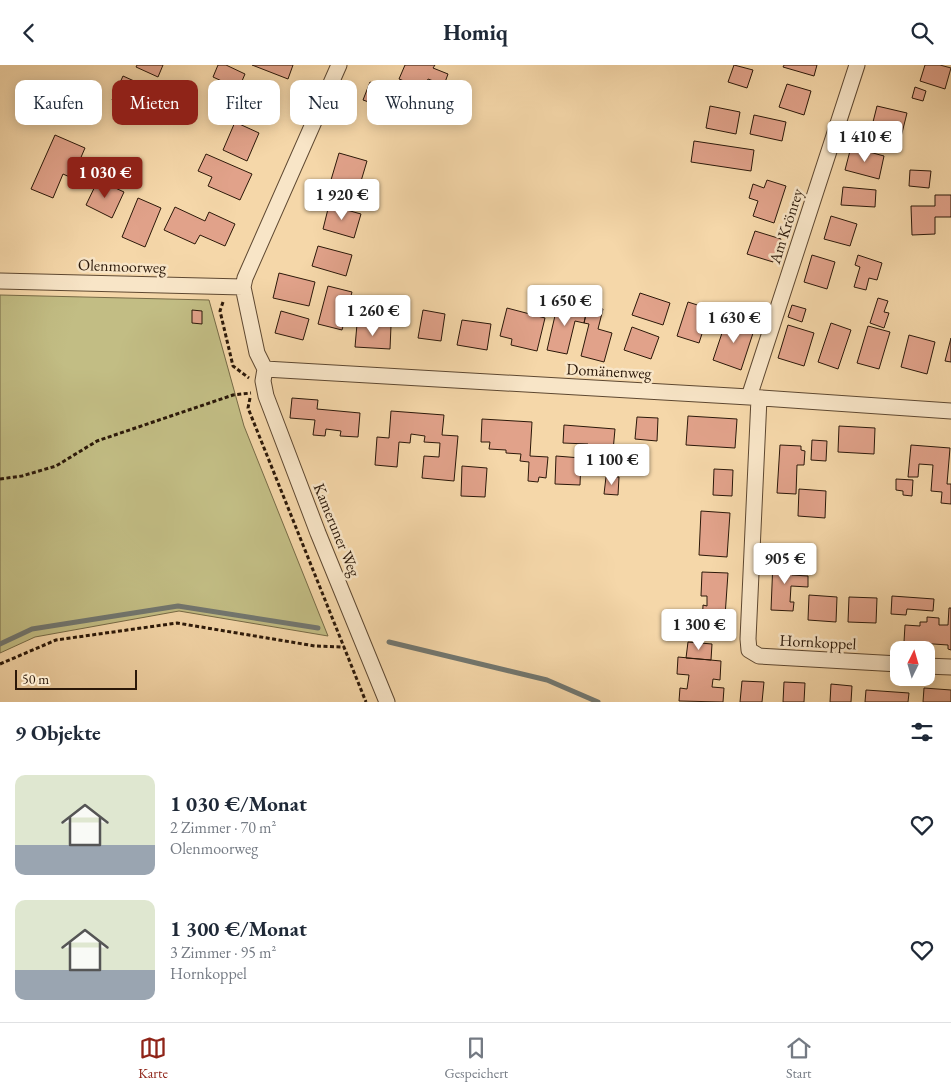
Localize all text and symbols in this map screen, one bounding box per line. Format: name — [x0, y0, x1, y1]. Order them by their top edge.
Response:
text: Homiq — [443, 18, 508, 47]
icon: back — [15, 19, 43, 47]
icon: search — [908, 19, 936, 47]
chip: Kaufen — [15, 80, 102, 125]
chip: Mieten — [112, 80, 198, 125]
chip: Filter — [208, 80, 280, 125]
chip: Neu — [290, 80, 357, 125]
chip: Wohnung — [367, 80, 472, 125]
pin: 1 410 € — [819, 121, 911, 163]
text: 1 410 € — [838, 126, 892, 147]
pin: 1 030 € — [59, 157, 151, 199]
text: 1 030 € — [78, 162, 132, 183]
pin: 1 920 € — [296, 179, 388, 221]
text: 1 920 € — [315, 184, 369, 205]
street label: Am Krönrey — [764, 185, 808, 267]
street label: Olenmoorweg — [78, 254, 167, 278]
pin: 1 650 € — [519, 285, 611, 327]
text: 1 650 € — [538, 290, 592, 311]
pin: 1 260 € — [327, 295, 419, 337]
text: 1 260 € — [346, 300, 400, 321]
pin: 1 630 € — [688, 301, 780, 344]
text: 1 630 € — [707, 307, 761, 328]
street label: Domänenweg — [566, 358, 653, 384]
pin: 1 100 € — [566, 443, 658, 486]
text: 1 100 € — [585, 449, 639, 470]
street label: Kameruner Weg — [309, 480, 366, 581]
pin: 905 € — [750, 543, 820, 585]
text: 905 € — [765, 548, 806, 569]
pin: 1 300 € — [653, 609, 745, 651]
text: 1 300 € — [672, 614, 726, 635]
street label: Hornkoppel — [779, 630, 857, 655]
north arrow — [890, 641, 935, 686]
map controls — [890, 641, 935, 686]
scale bar — [15, 667, 138, 690]
text: 50 m — [22, 670, 49, 688]
icon: filters — [908, 718, 936, 746]
text: 9 Objekte — [15, 719, 101, 746]
text: 1 030 €/Monat — [170, 790, 307, 817]
icon: home — [55, 795, 115, 855]
icon: heart — [908, 811, 936, 839]
text: 2 Zimmer · 70 m² — [170, 817, 276, 838]
text: Olenmoorweg — [170, 838, 258, 859]
text: 1 300 €/Monat — [170, 915, 307, 942]
icon: home — [55, 920, 115, 980]
icon: heart — [908, 936, 936, 964]
text: 3 Zimmer · 95 m² — [170, 942, 276, 963]
text: Hornkoppel — [170, 963, 247, 984]
tab: Karte — [138, 1034, 168, 1082]
tab: Gespeichert — [444, 1034, 508, 1082]
tab: Start — [785, 1034, 813, 1082]

